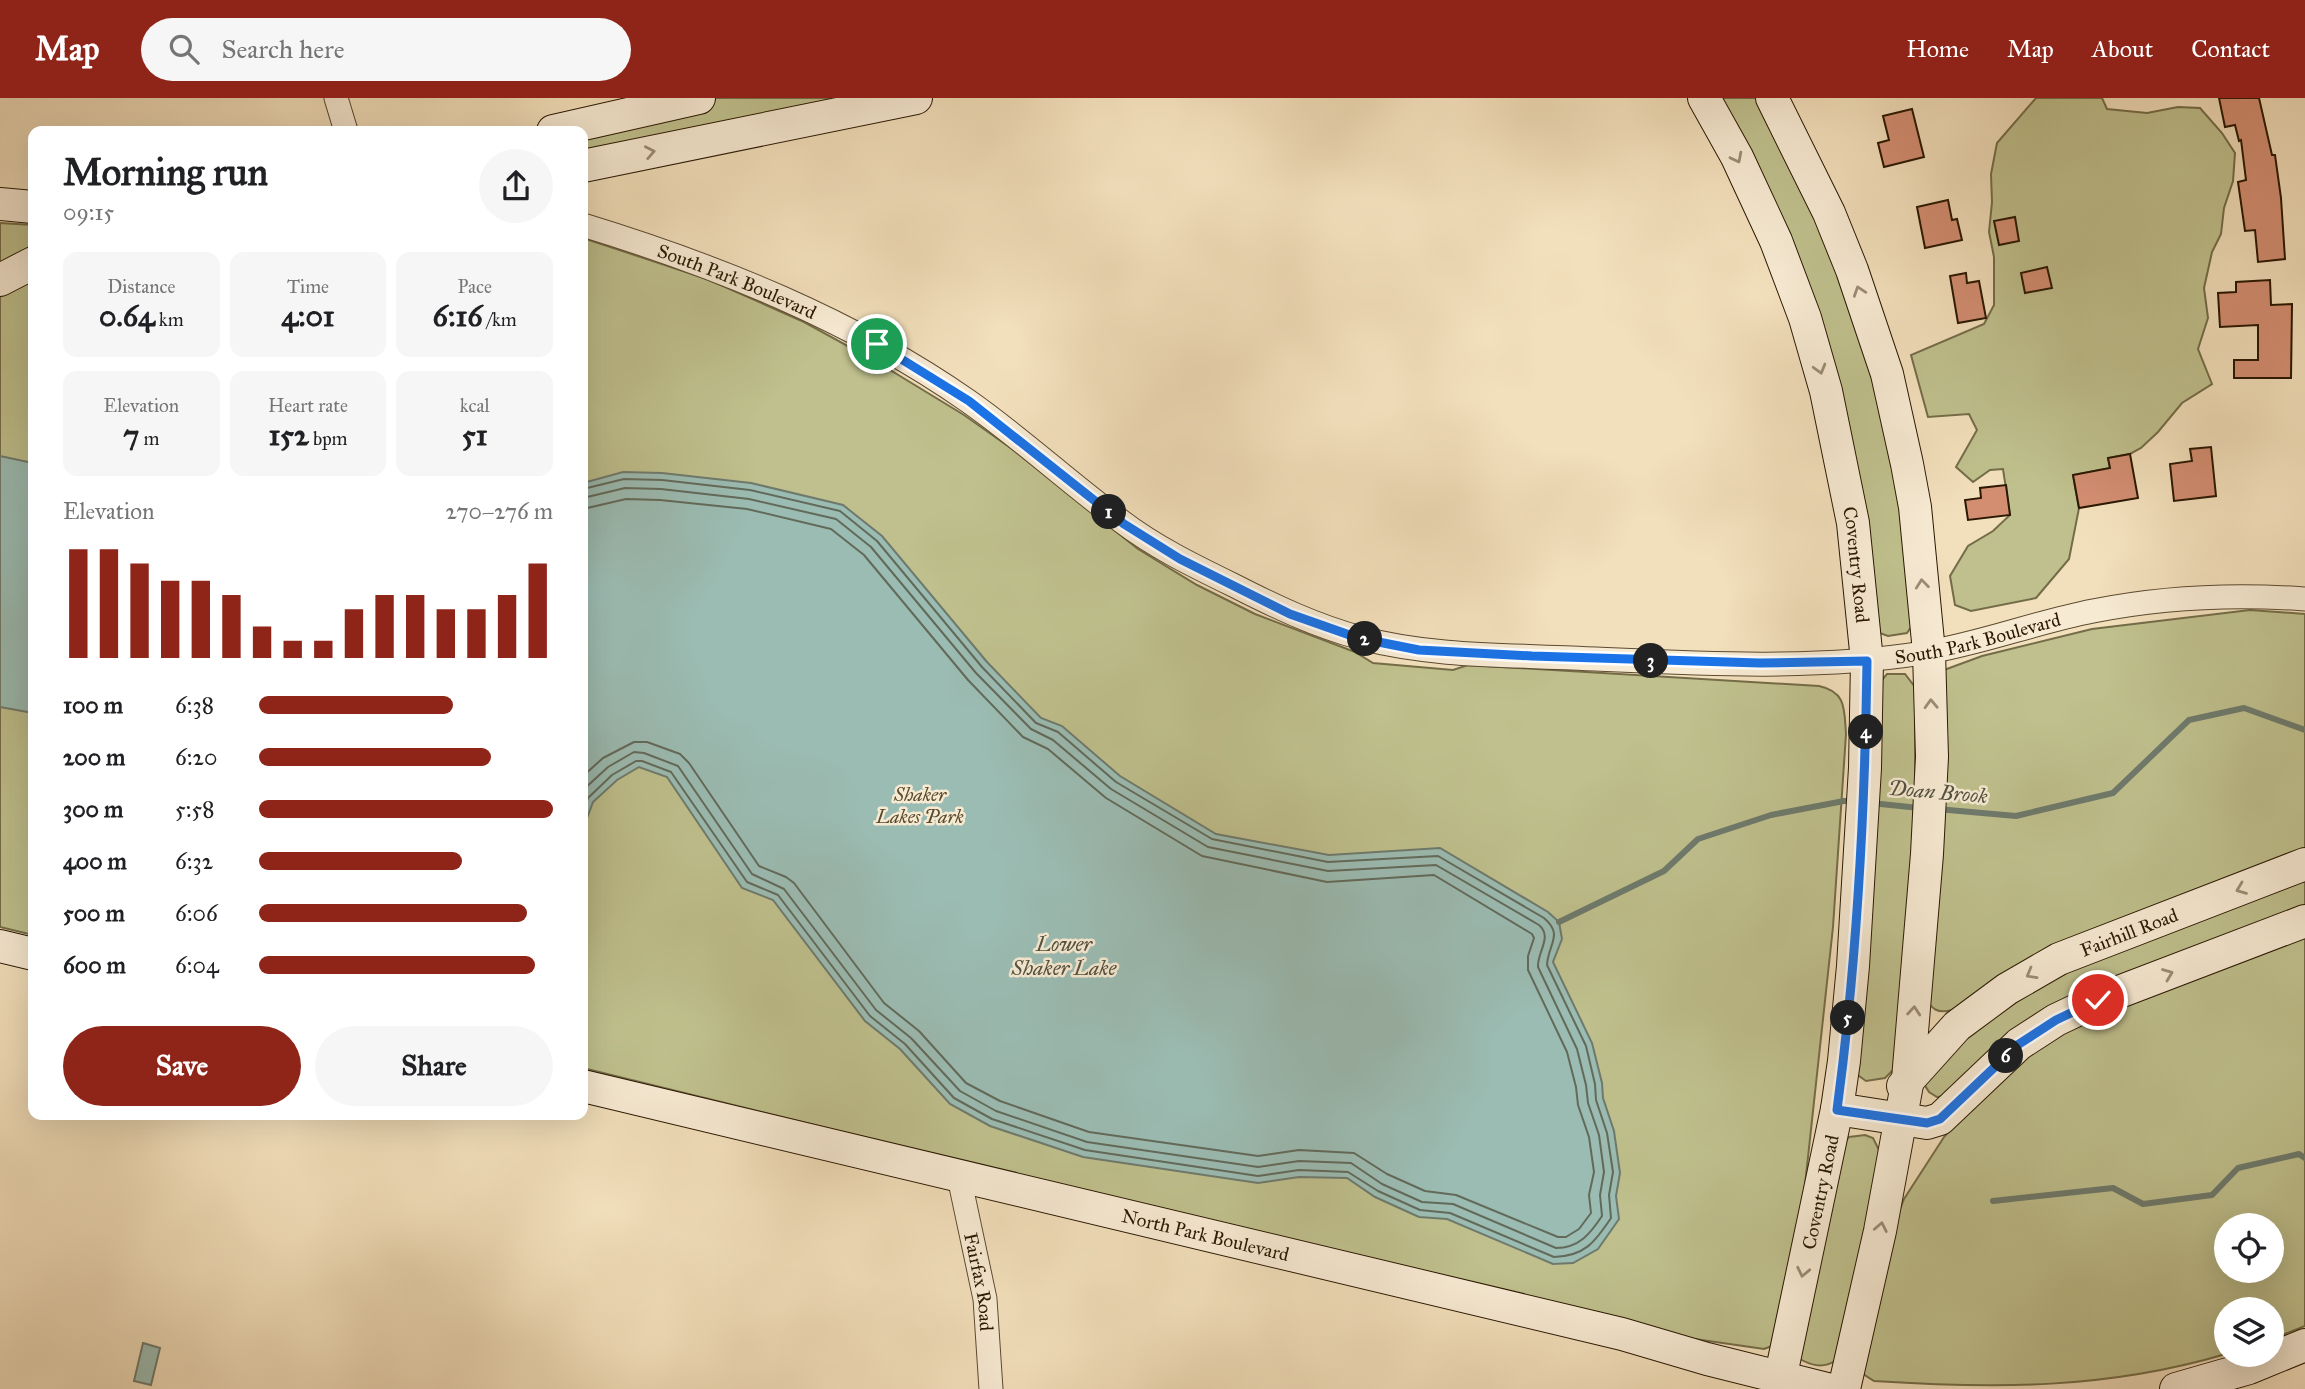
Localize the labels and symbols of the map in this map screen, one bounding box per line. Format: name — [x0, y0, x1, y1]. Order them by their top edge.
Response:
one-way arrow — [644, 145, 656, 160]
one-way arrow — [1729, 151, 1743, 163]
street label: South Park Boulevard — [654, 239, 821, 324]
one-way arrow — [1853, 285, 1868, 297]
pin — [847, 314, 907, 374]
one-way arrow — [1811, 363, 1826, 375]
pin: 1 — [1092, 494, 1126, 530]
street label: Coventry Road — [1838, 504, 1874, 624]
one-way arrow — [1915, 579, 1930, 590]
street label: South Park Boulevard — [1893, 608, 2063, 669]
pin: 2 — [1348, 622, 1382, 656]
pin: 3 — [1634, 644, 1668, 678]
one-way arrow — [1923, 699, 1938, 710]
pin: 4 — [1848, 714, 1884, 750]
water label: Doan Brook — [1887, 775, 1989, 809]
park label: Shaker Lakes Park — [875, 783, 964, 828]
one-way arrow — [2236, 881, 2248, 895]
street label: Fairhill Road — [2077, 903, 2182, 962]
water label: Lower Shaker Lake — [1011, 931, 1118, 981]
one-way arrow — [2025, 966, 2038, 979]
one-way arrow — [2161, 968, 2173, 982]
pin — [2068, 970, 2128, 1030]
pin: 5 — [1830, 1000, 1866, 1035]
one-way arrow — [1906, 1005, 1921, 1016]
pin: 6 — [1988, 1038, 2024, 1074]
street label: Coventry Road — [1797, 1132, 1844, 1252]
street label: North Park Boulevard — [1119, 1204, 1292, 1266]
one-way arrow — [1872, 1221, 1887, 1233]
street label: Fairfax Road — [959, 1231, 998, 1332]
one-way arrow — [1796, 1266, 1811, 1278]

